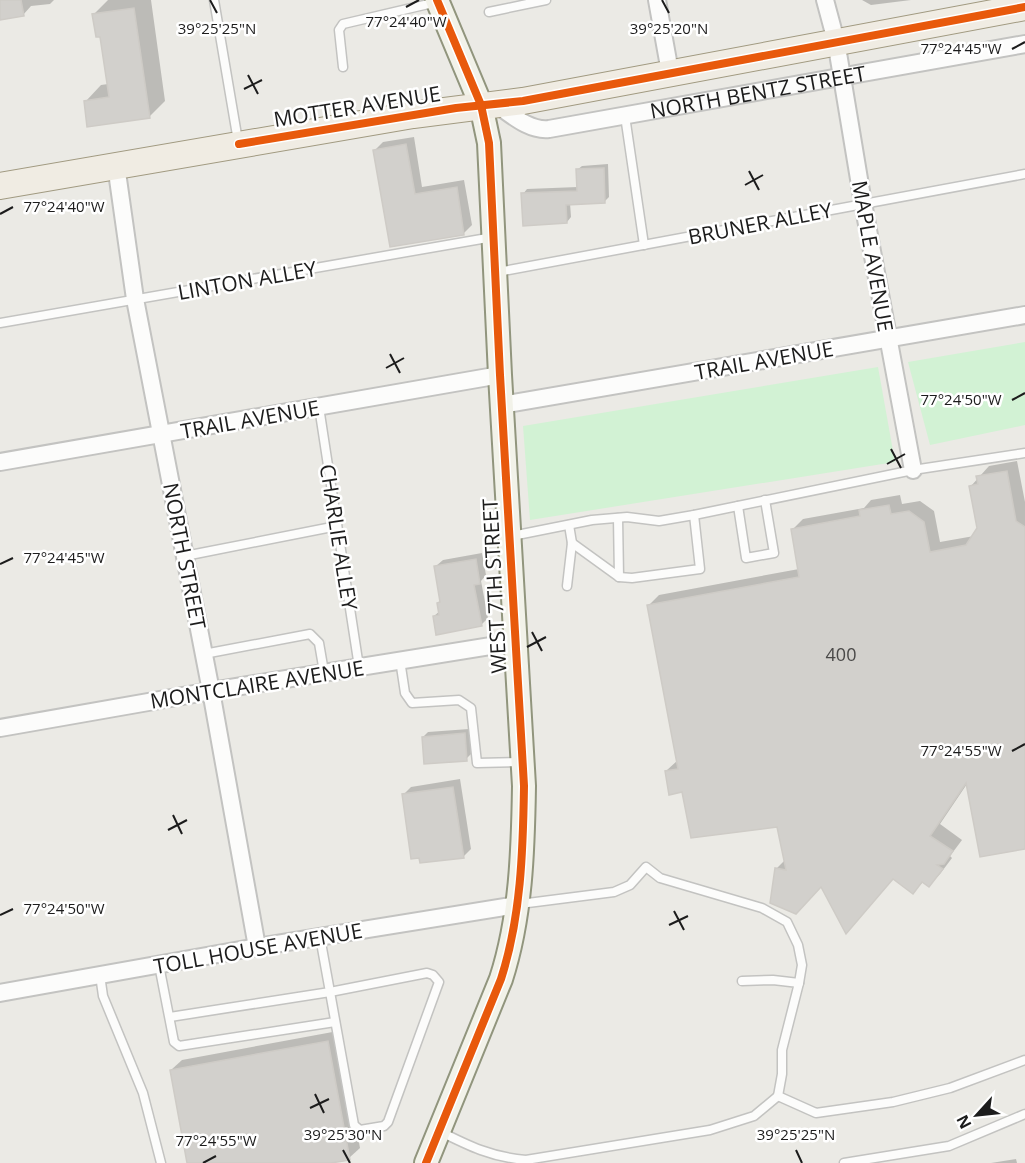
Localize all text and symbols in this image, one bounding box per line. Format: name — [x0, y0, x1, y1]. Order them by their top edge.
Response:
text: 77°24'40"W — [366, 11, 447, 31]
text: 39°25'25"N — [178, 18, 256, 38]
text: 39°25'20"N — [630, 18, 708, 38]
text: 77°24'45"W — [921, 38, 1002, 58]
street label: NORTH BENTZ STREET — [648, 59, 868, 125]
street label: MOTTER AVENUE — [271, 79, 443, 133]
street label: MAPLE AVENUE — [846, 178, 900, 334]
street label: BRUNER ALLEY — [686, 195, 835, 251]
text: 77°24'40"W — [24, 196, 105, 216]
street label: LINTON ALLEY — [175, 254, 319, 306]
street label: TRAIL AVENUE — [692, 334, 836, 386]
text: 77°24'50"W — [921, 389, 1002, 409]
street label: TRAIL AVENUE — [178, 393, 322, 445]
street label: CHARLIE ALLEY — [314, 462, 364, 612]
street label: NORTH STREET — [157, 480, 213, 632]
street label: WEST 7TH STREET — [475, 497, 513, 674]
text: 77°24'45"W — [24, 547, 105, 567]
house number: 400 — [826, 642, 856, 666]
street label: MONTCLAIRE AVENUE — [148, 653, 366, 715]
text: 77°24'55"W — [921, 740, 1002, 760]
text: 77°24'50"W — [24, 898, 105, 918]
street label: TOLL HOUSE AVENUE — [152, 916, 364, 980]
north arrow — [947, 1085, 1007, 1145]
text: N — [951, 1111, 976, 1133]
text: 39°25'30"N — [304, 1124, 382, 1144]
text: 39°25'25"N — [757, 1124, 835, 1144]
text: 77°24'55"W — [176, 1130, 257, 1150]

